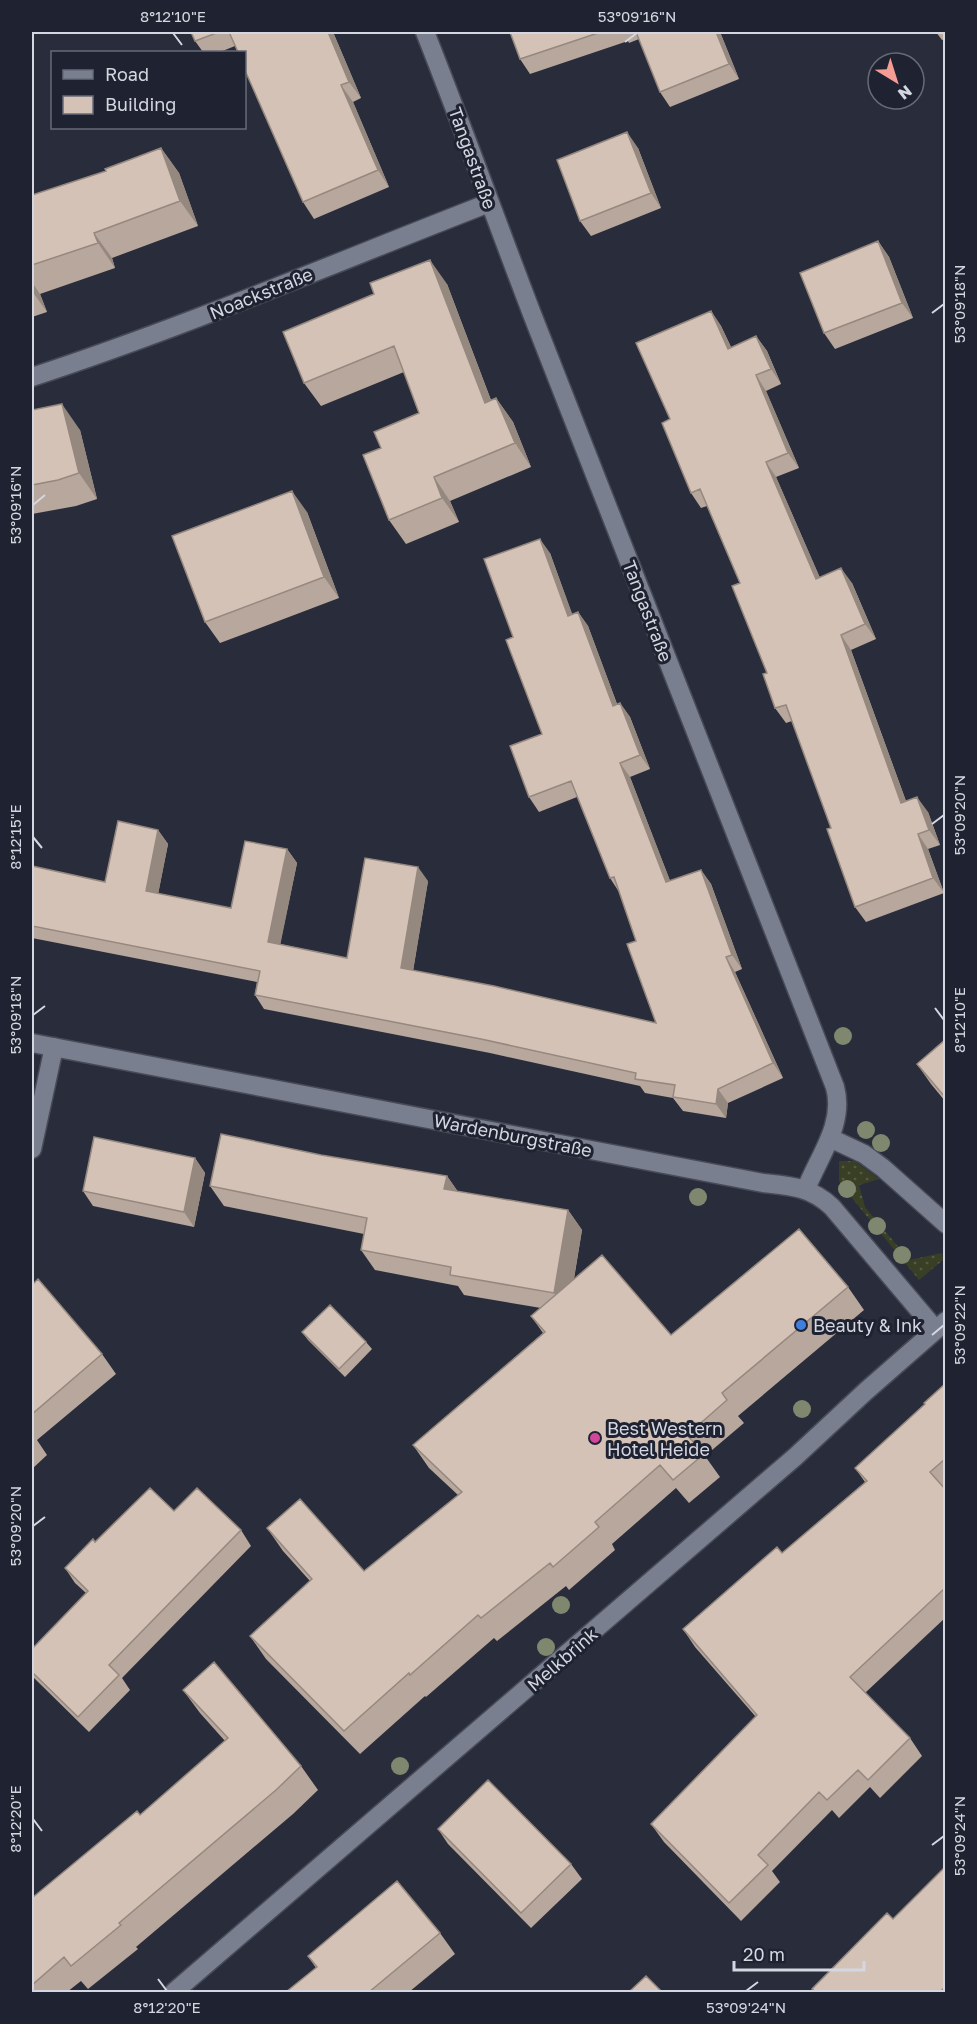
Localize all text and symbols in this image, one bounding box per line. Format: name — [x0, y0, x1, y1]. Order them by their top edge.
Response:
text: 8°12'10"E — [140, 7, 206, 25]
text: 53°09'16"N — [598, 7, 676, 25]
legend — [51, 51, 246, 129]
north arrow — [866, 51, 926, 111]
text: Road — [105, 63, 149, 85]
text: N — [894, 81, 916, 104]
text: Building — [105, 93, 176, 115]
street label: Tangastraße — [444, 104, 502, 212]
street label: Noackstraße — [206, 262, 316, 324]
text: 53°09'18"N — [950, 265, 968, 343]
text: 53°09'16"N — [6, 466, 24, 544]
street label: Tangastraße — [619, 557, 677, 665]
text: 53°09'20"N — [950, 775, 968, 855]
text: 8°12'15"E — [6, 804, 24, 870]
text: 53°09'18"N — [6, 976, 24, 1054]
text: 8°12'10"E — [950, 987, 968, 1053]
street label: Wardenburgstraße — [432, 1109, 594, 1161]
text: 53°09'22"N — [950, 1285, 968, 1365]
place label: Beauty & Ink — [813, 1314, 922, 1336]
marker: Beauty & Ink — [794, 1318, 808, 1332]
place label: Best Western Hotel Heide — [607, 1417, 723, 1460]
marker: Best Western Hotel Heide — [588, 1431, 602, 1445]
text: 53°09'20"N — [6, 1486, 24, 1566]
street label: Melkbrink — [522, 1622, 602, 1696]
text: 8°12'20"E — [6, 1785, 24, 1853]
text: 53°09'24"N — [950, 1796, 968, 1876]
scale bar — [734, 1934, 864, 1972]
text: 20 m — [743, 1943, 785, 1965]
text: 8°12'20"E — [133, 1998, 201, 2016]
text: 53°09'24"N — [706, 1998, 786, 2016]

